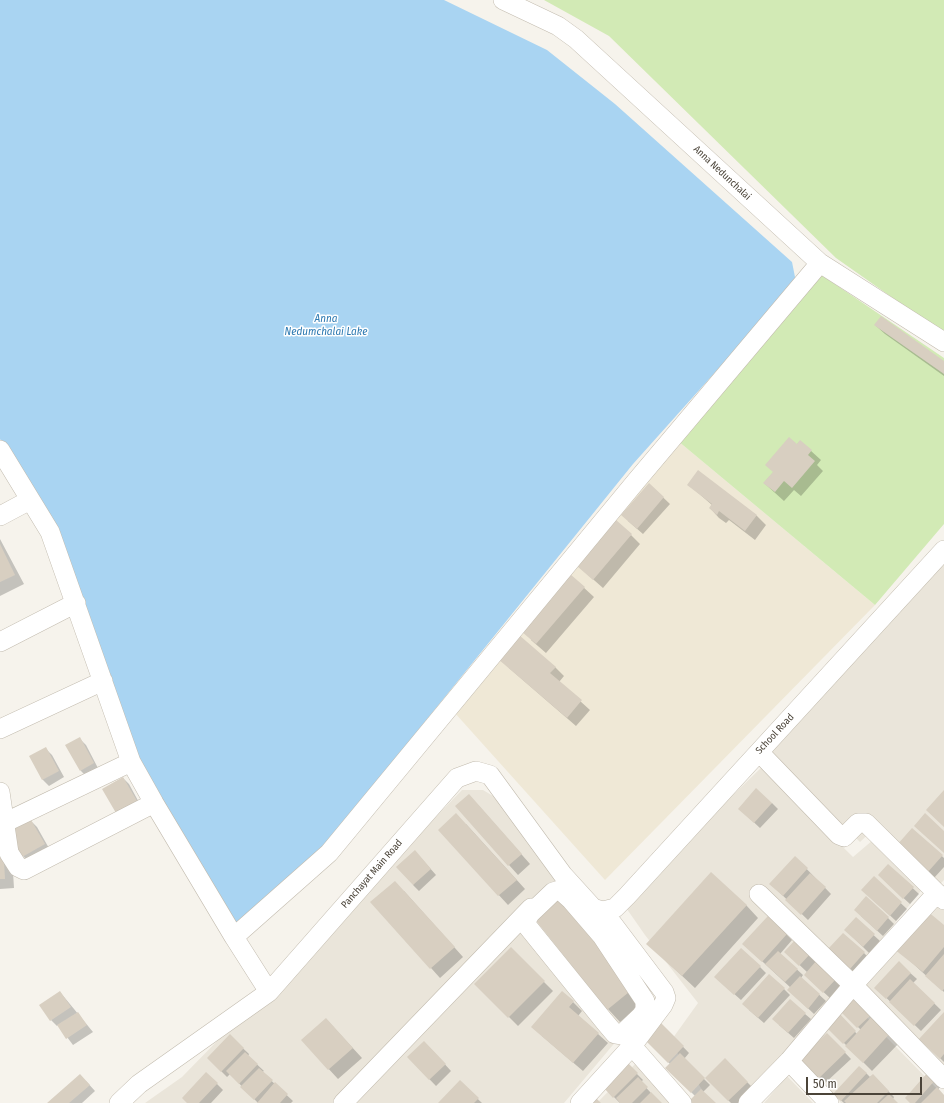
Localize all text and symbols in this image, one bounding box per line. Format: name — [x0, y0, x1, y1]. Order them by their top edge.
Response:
street label: Anna Nedunchalai — [691, 143, 753, 203]
water label: Anna Nedumchalai Lake — [285, 312, 367, 338]
street label: School Road — [753, 711, 797, 757]
street label: Panchayat Main Road — [339, 837, 405, 911]
scale bar — [808, 1069, 924, 1095]
text: 50 m — [813, 1077, 837, 1091]

